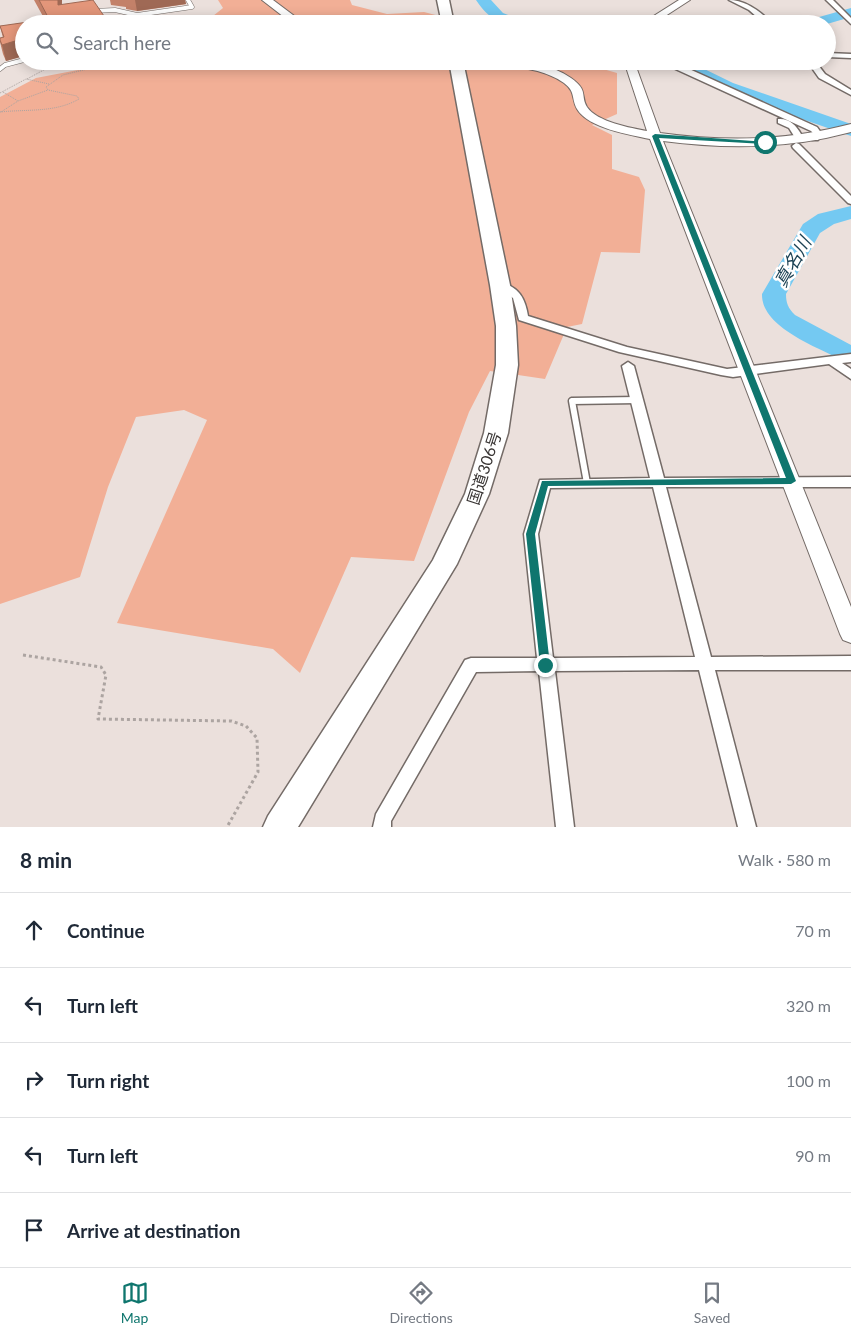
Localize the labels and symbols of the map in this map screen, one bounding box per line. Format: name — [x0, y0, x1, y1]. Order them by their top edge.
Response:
route start — [754, 131, 777, 154]
water label: 真名川 — [769, 231, 816, 290]
street label: 国道306号 — [463, 429, 504, 507]
route end — [534, 654, 557, 677]

